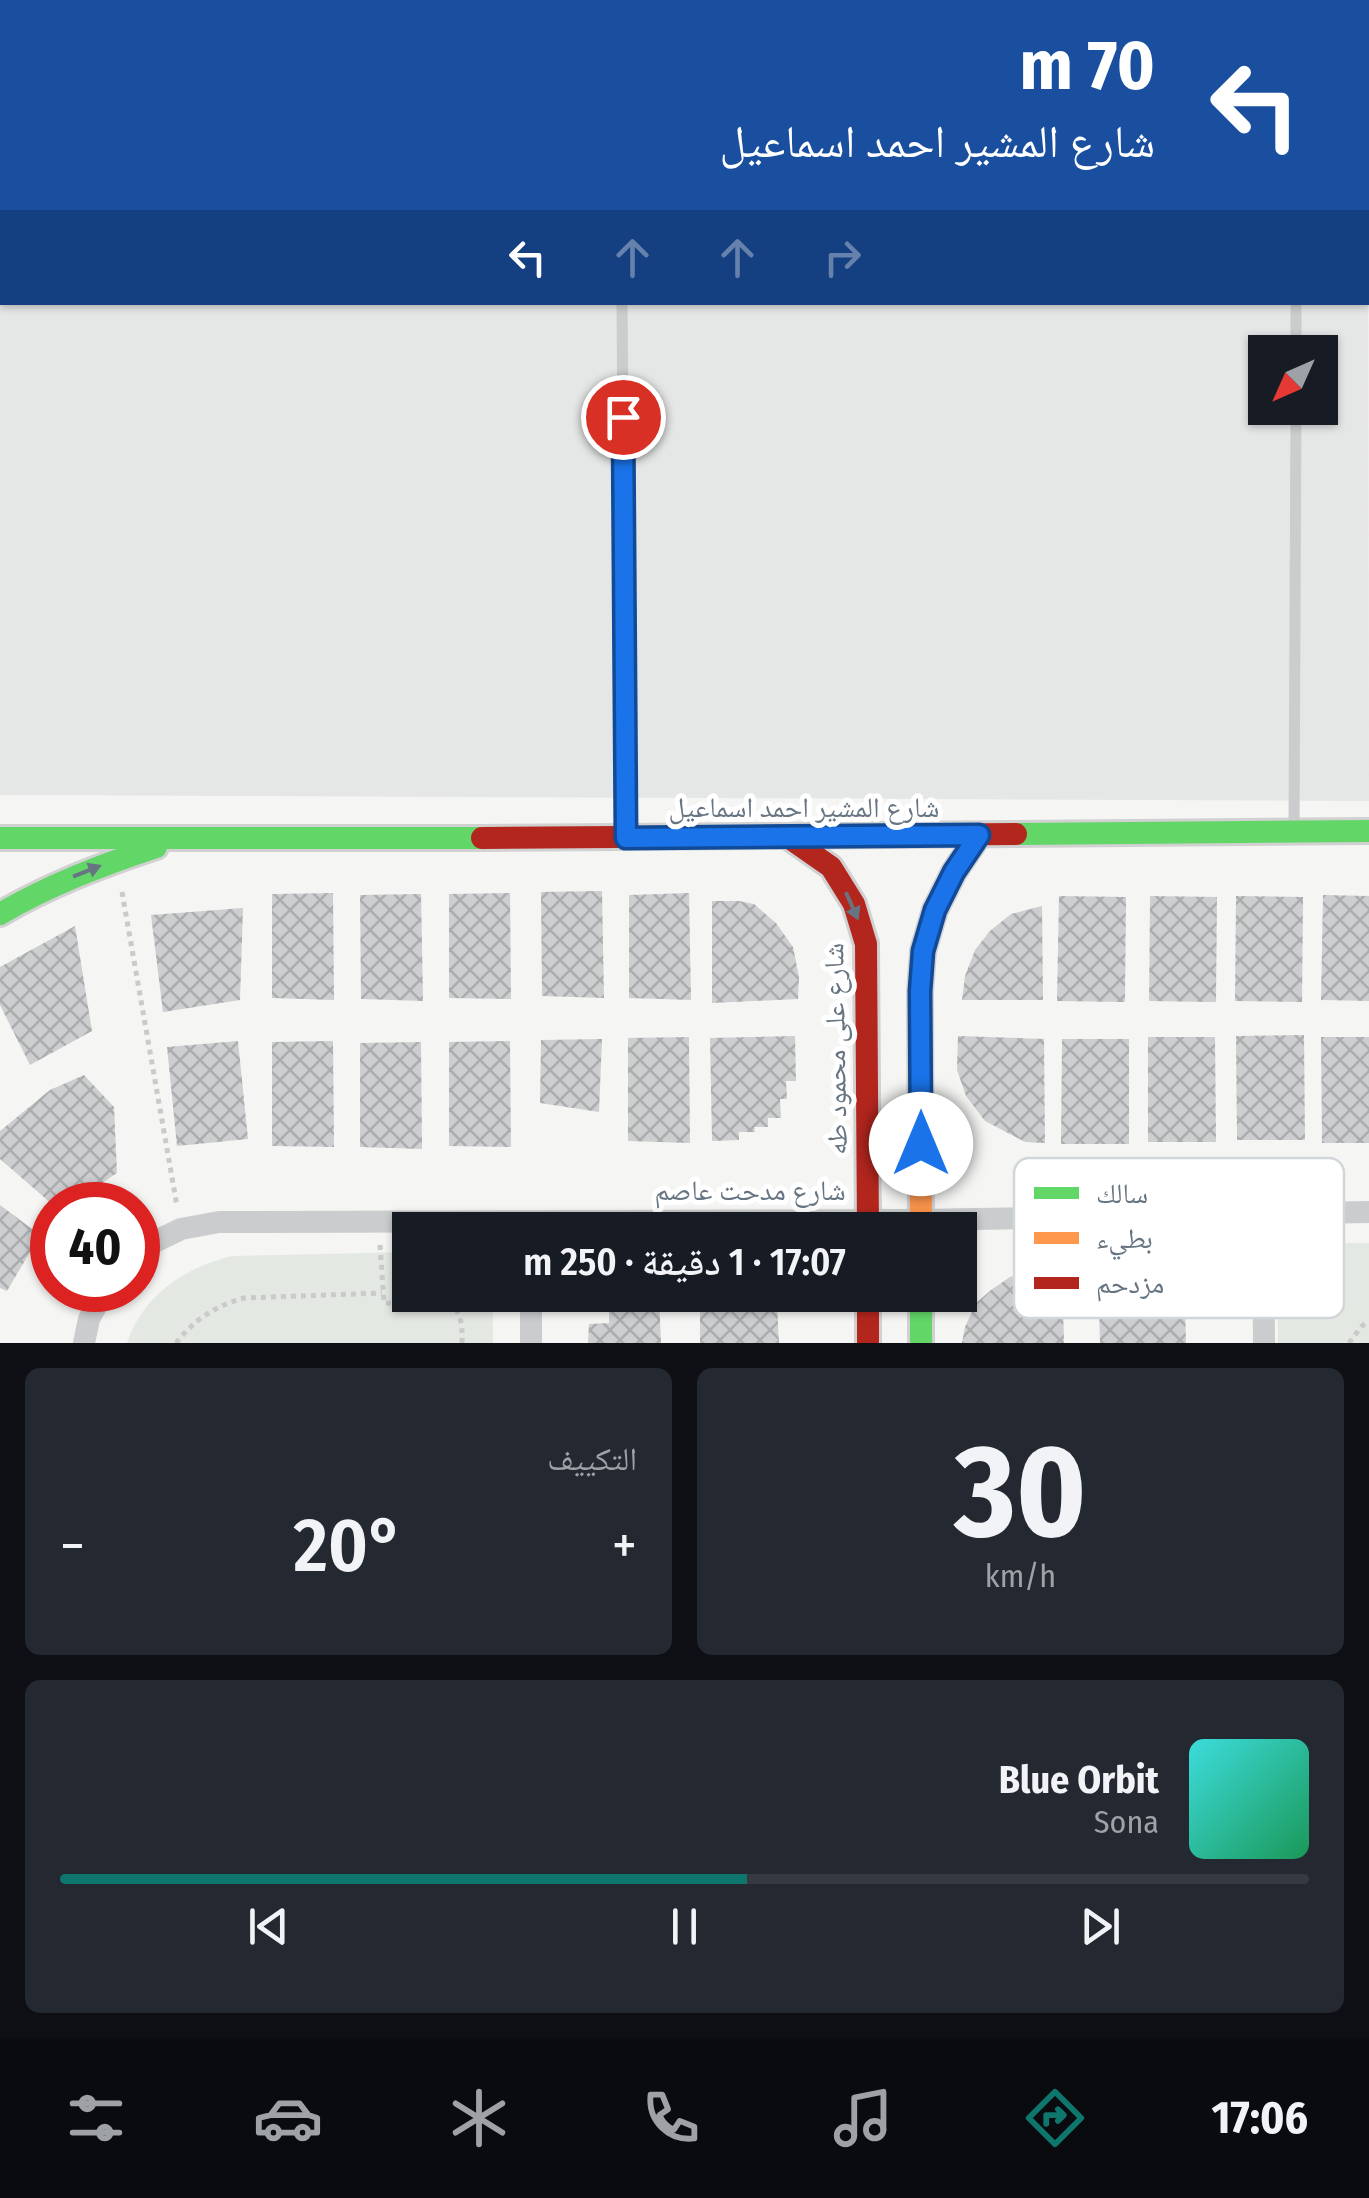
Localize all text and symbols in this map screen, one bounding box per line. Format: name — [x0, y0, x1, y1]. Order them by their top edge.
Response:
text: 70 m — [1020, 24, 1155, 108]
icon: left — [1190, 40, 1320, 170]
text: شارع المشير احمد اسماعيل — [720, 115, 1155, 169]
icon: left — [500, 230, 555, 285]
icon: ahead — [605, 230, 660, 285]
icon: ahead — [710, 230, 765, 285]
icon: right — [815, 230, 870, 285]
north arrow — [1248, 335, 1338, 425]
map controls — [1248, 335, 1338, 425]
pin — [581, 375, 666, 460]
icon: arrive — [596, 390, 651, 445]
street label: شارع المشير احمد اسماعيل — [669, 791, 939, 825]
one-way arrow — [73, 863, 103, 879]
one-way arrow — [845, 891, 861, 921]
street label: شارع على محمود طه — [817, 943, 855, 1155]
position arrow — [869, 1092, 973, 1196]
legend — [1014, 1158, 1344, 1318]
street label: شارع مدحت عاصم — [654, 1174, 846, 1209]
text: سالك — [1096, 1177, 1148, 1210]
speed limit sign: 40 — [30, 1182, 160, 1312]
text: بطيء — [1096, 1222, 1153, 1261]
text: 17:07 · 1 دقيقة · 250 m — [523, 1239, 846, 1285]
text: مزدحم — [1096, 1267, 1164, 1302]
text: 30 — [954, 1414, 1087, 1570]
text: التكييف — [547, 1440, 637, 1478]
text: 20° — [293, 1501, 403, 1591]
text: − — [60, 1513, 85, 1579]
text: + — [612, 1513, 637, 1579]
text: km/h — [985, 1557, 1056, 1595]
text: Blue Orbit — [999, 1757, 1159, 1803]
text: Sona — [1094, 1803, 1159, 1841]
icon: previous — [241, 1899, 296, 1954]
icon: pause — [657, 1899, 712, 1954]
icon: next — [1073, 1899, 1128, 1954]
icon: filters — [61, 2083, 131, 2153]
icon: car — [253, 2083, 323, 2153]
icon: climate — [444, 2083, 514, 2153]
icon: phone — [636, 2083, 706, 2153]
icon: music — [828, 2083, 898, 2153]
icon: directions — [1020, 2083, 1090, 2153]
text: 17:06 — [1212, 2091, 1308, 2145]

